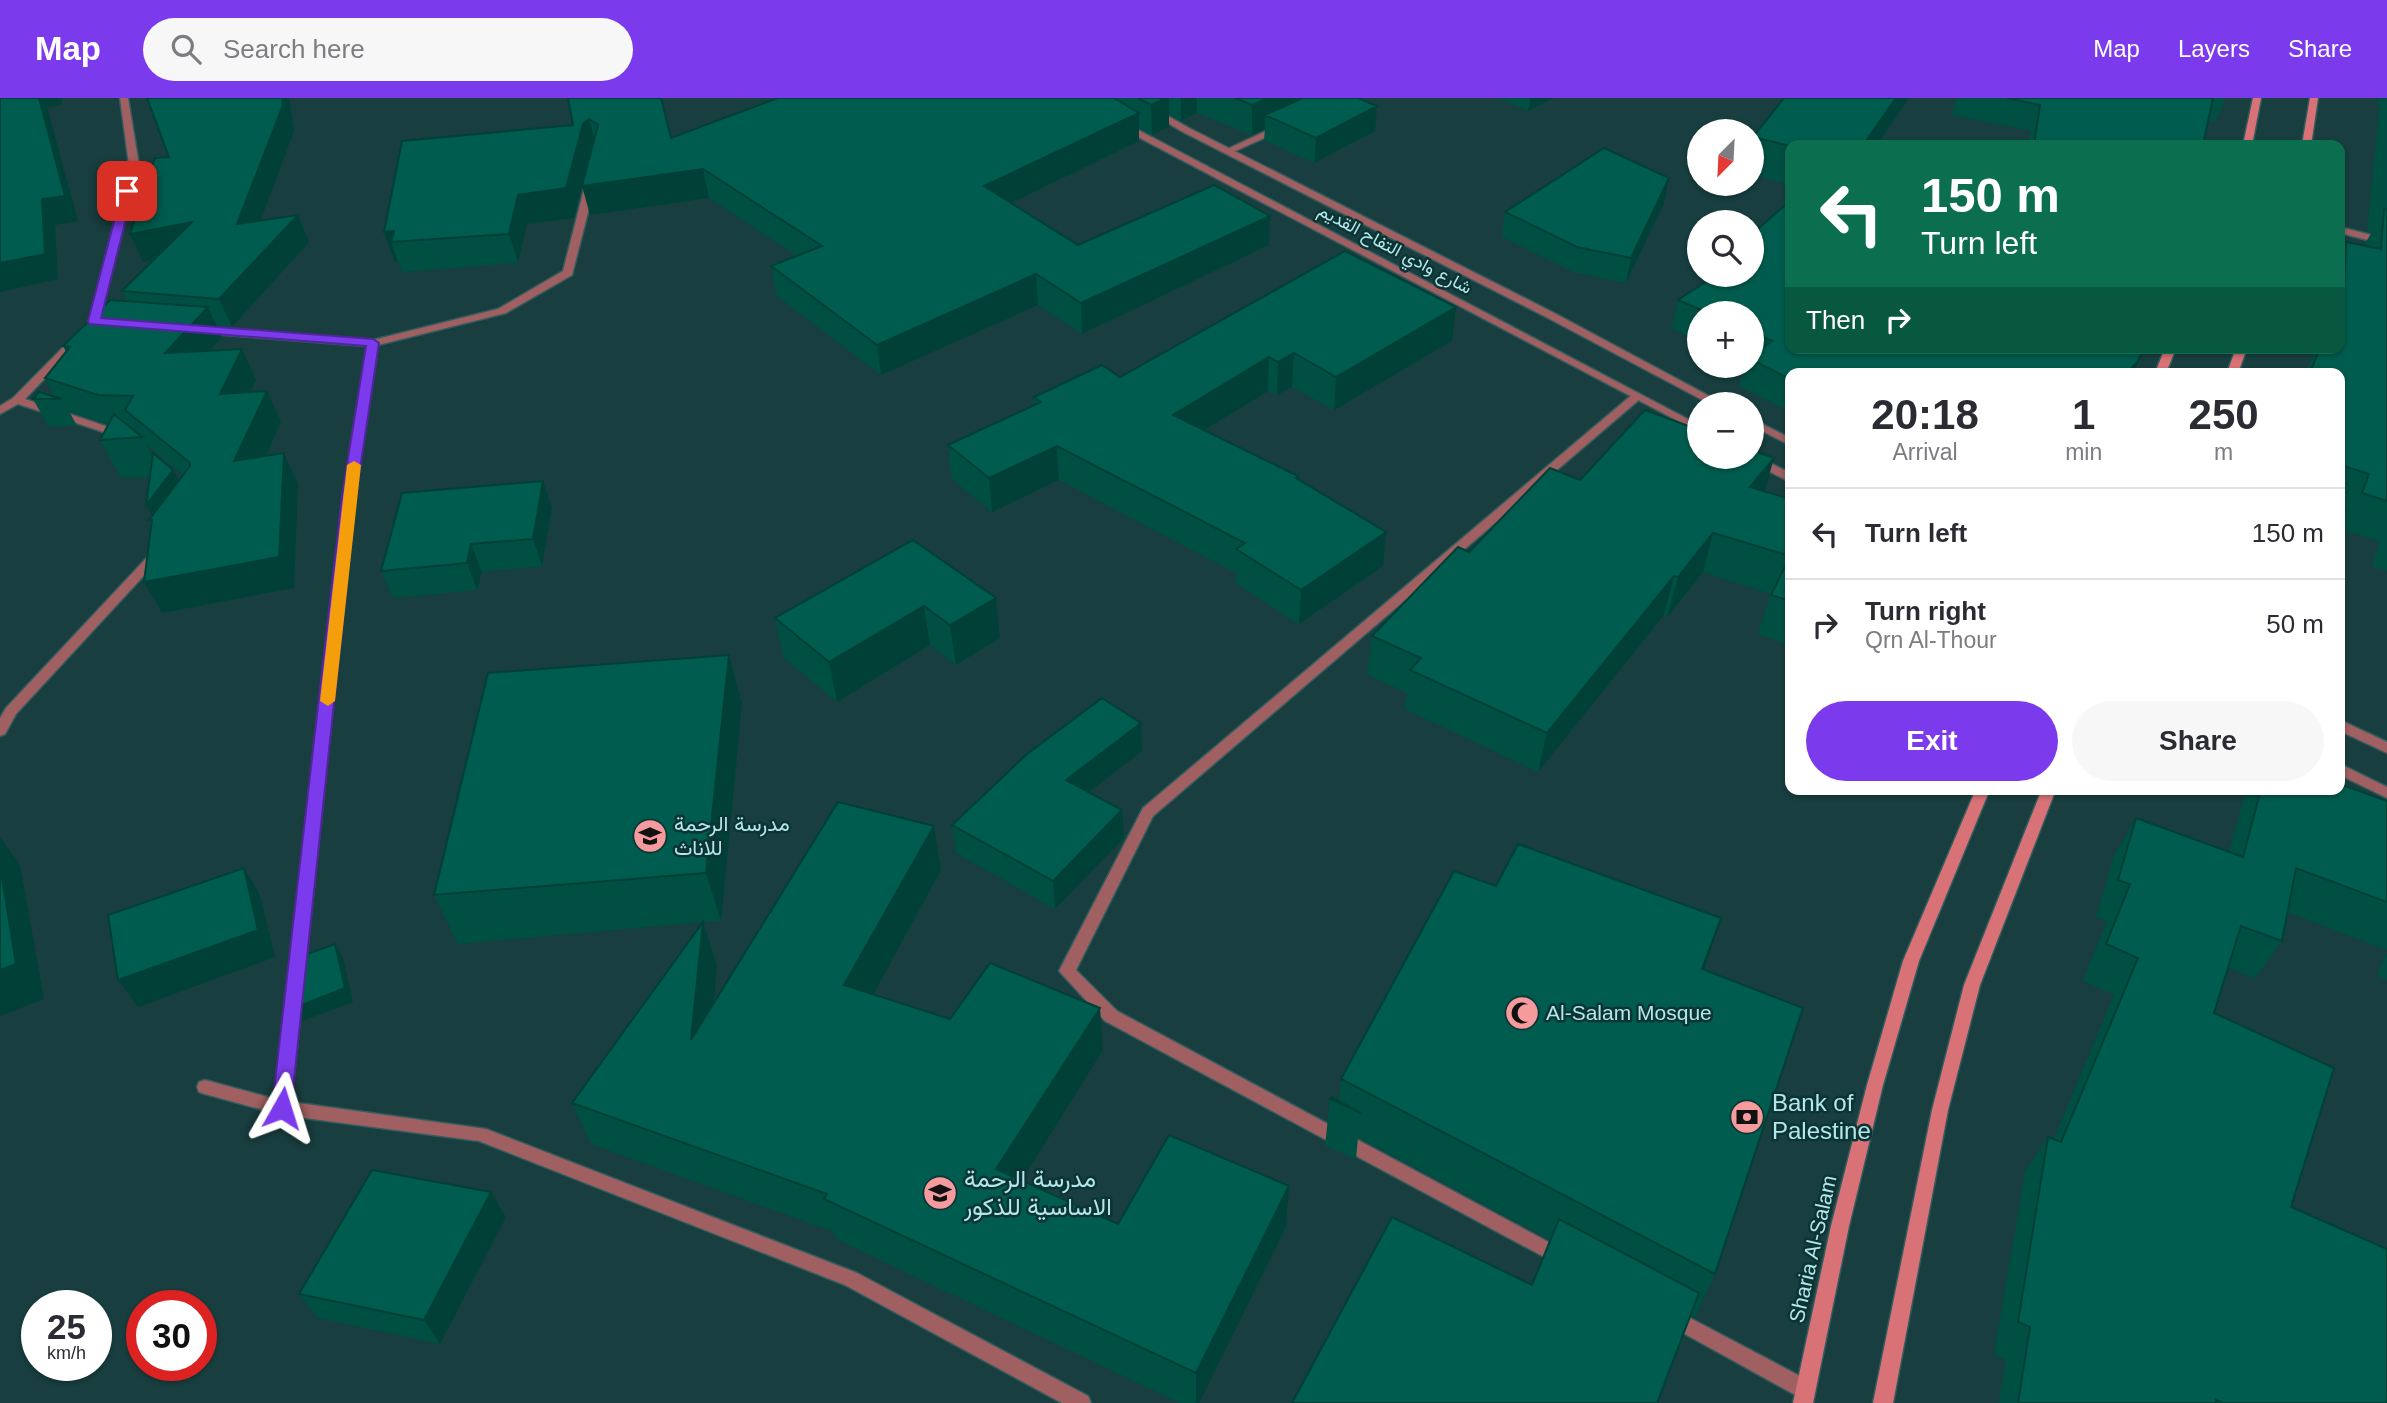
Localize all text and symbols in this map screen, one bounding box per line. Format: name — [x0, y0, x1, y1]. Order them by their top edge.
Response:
search box — [143, 18, 633, 81]
text: Map — [35, 30, 101, 67]
icon: search — [167, 30, 205, 68]
text: Search here — [223, 34, 365, 64]
text: Map — [2093, 35, 2140, 62]
text: Layers — [2178, 35, 2250, 62]
text: Share — [2288, 35, 2352, 62]
north arrow — [1687, 119, 1764, 196]
map controls — [1687, 119, 1764, 469]
pin — [97, 161, 157, 221]
icon: left — [1806, 168, 1897, 259]
text: 150 m — [1921, 168, 2060, 222]
icon: arrive — [108, 172, 146, 210]
street label: شارع وادي التفاح القديم — [1312, 200, 1475, 302]
button: search — [1687, 210, 1764, 287]
text: Turn left — [1921, 225, 2037, 261]
button: + — [1687, 301, 1764, 378]
icon: right — [1879, 301, 1917, 339]
text: Then — [1806, 305, 1865, 335]
text: 20:18 — [1871, 391, 1979, 438]
text: 1 — [2072, 391, 2095, 438]
text: 250 — [2189, 391, 2259, 438]
button: − — [1687, 392, 1764, 469]
text: Arrival — [1892, 439, 1958, 465]
text: min — [2065, 439, 2102, 465]
text: m — [2214, 439, 2233, 465]
icon: left — [1806, 515, 1844, 553]
text: Turn left — [1865, 518, 1967, 548]
text: 150 m — [2252, 518, 2324, 548]
text: Turn right — [1865, 596, 1986, 626]
icon: right — [1806, 606, 1844, 644]
text: 50 m — [2266, 609, 2324, 639]
text: Qrn Al-Thour — [1865, 627, 1997, 653]
button: Exit — [1806, 701, 2058, 781]
button: Share — [2072, 701, 2324, 781]
place label: مدرسة الرحمة للاناث — [674, 812, 790, 859]
school or university icon: مدرسة الرحمة للاناث — [631, 817, 669, 855]
mosque icon: Al-Salam Mosque — [1503, 994, 1541, 1032]
place label: Al-Salam Mosque — [1546, 1001, 1712, 1024]
position arrow — [245, 1071, 319, 1145]
place label: Bank of Palestine — [1772, 1089, 1871, 1144]
bank icon: Bank of Palestine — [1728, 1098, 1766, 1136]
place label: مدرسة الرحمة الاساسية للذكور — [963, 1165, 1112, 1222]
street label: Sharia Al-Salam — [1784, 1173, 1841, 1325]
school or university icon: مدرسة الرحمة الاساسية للذكور — [921, 1174, 959, 1212]
speed limit sign: 30 — [126, 1290, 217, 1381]
text: 25 — [47, 1307, 86, 1346]
text: km/h — [47, 1343, 86, 1363]

